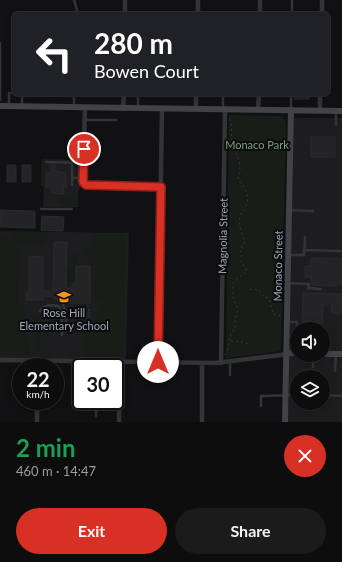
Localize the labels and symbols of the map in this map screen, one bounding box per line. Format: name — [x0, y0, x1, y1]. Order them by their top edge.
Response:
pin — [67, 132, 101, 166]
park label: Monaco Park — [225, 138, 289, 151]
street label: Magnolia Street — [215, 198, 230, 274]
street label: Monaco Street — [270, 230, 285, 302]
school or university icon: Rose Hill Elementary School — [56, 289, 72, 305]
place label: Rose Hill Elementary School — [19, 306, 109, 332]
position arrow — [137, 341, 179, 383]
speed limit sign: 30 — [72, 358, 124, 410]

